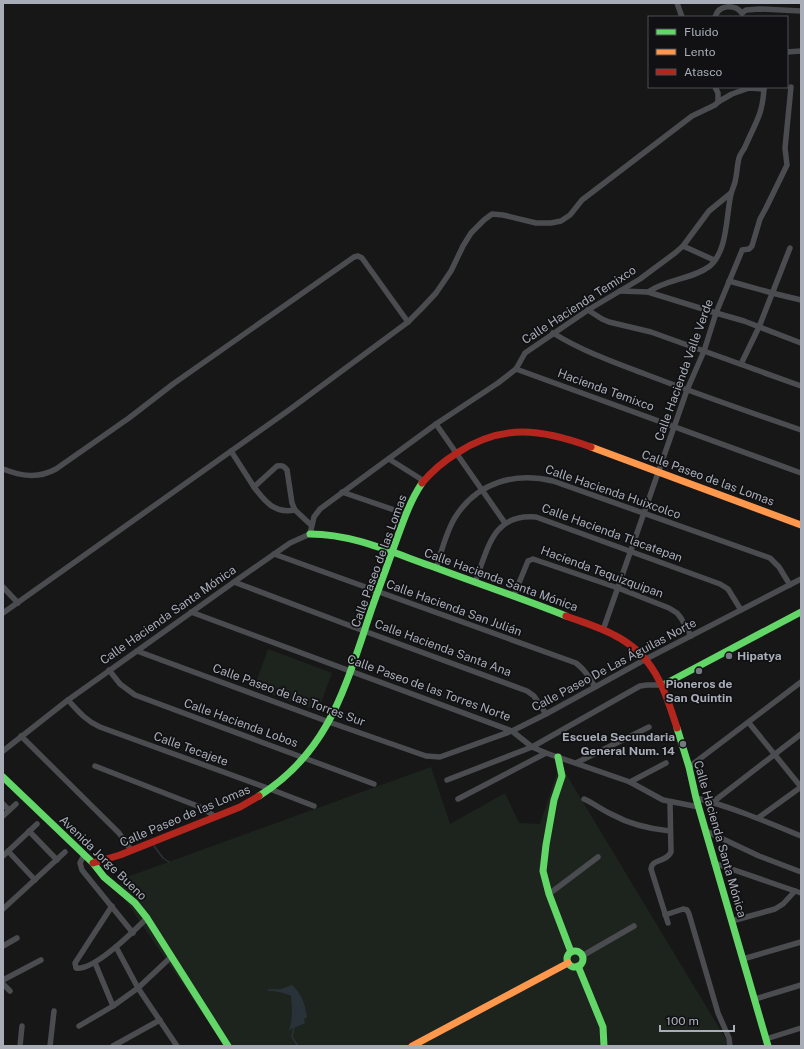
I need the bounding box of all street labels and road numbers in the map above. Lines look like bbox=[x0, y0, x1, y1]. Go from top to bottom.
street label: Calle Hacienda Temixco bbox=[519, 263, 639, 347]
street label: Calle Hacienda Valle Verde bbox=[652, 297, 716, 443]
street label: Hacienda Temixco bbox=[556, 366, 656, 414]
street label: Calle Paseo de las Lomas bbox=[640, 447, 776, 509]
street label: Calle Hacienda Huixcolco bbox=[543, 462, 683, 522]
street label: Calle Paseo de las Lomas bbox=[348, 493, 410, 629]
street label: Calle Hacienda Tlacatepan bbox=[540, 501, 684, 565]
street label: Hacienda Tequizquipan bbox=[539, 543, 665, 601]
street label: Calle Hacienda Santa Mónica bbox=[422, 546, 580, 614]
street label: Calle Hacienda Santa Mónica bbox=[97, 563, 239, 667]
street label: Calle Hacienda San Julián bbox=[384, 577, 524, 639]
street label: Calle Paseo De Las Águilas Norte bbox=[529, 615, 699, 714]
street label: Calle Hacienda Santa Ana bbox=[373, 617, 513, 679]
street label: Calle Paseo de las Torres Norte bbox=[345, 652, 513, 724]
street label: Calle Paseo de las Torres Sur bbox=[211, 661, 368, 729]
street label: Calle Hacienda Lobos bbox=[182, 696, 300, 750]
street label: Calle Tecajete bbox=[152, 729, 230, 769]
street label: Calle Hacienda Santa Mónica bbox=[691, 759, 749, 919]
street label: Calle Paseo de las Lomas bbox=[118, 782, 252, 850]
street label: Avenida Jorge Bueno bbox=[57, 813, 150, 903]

